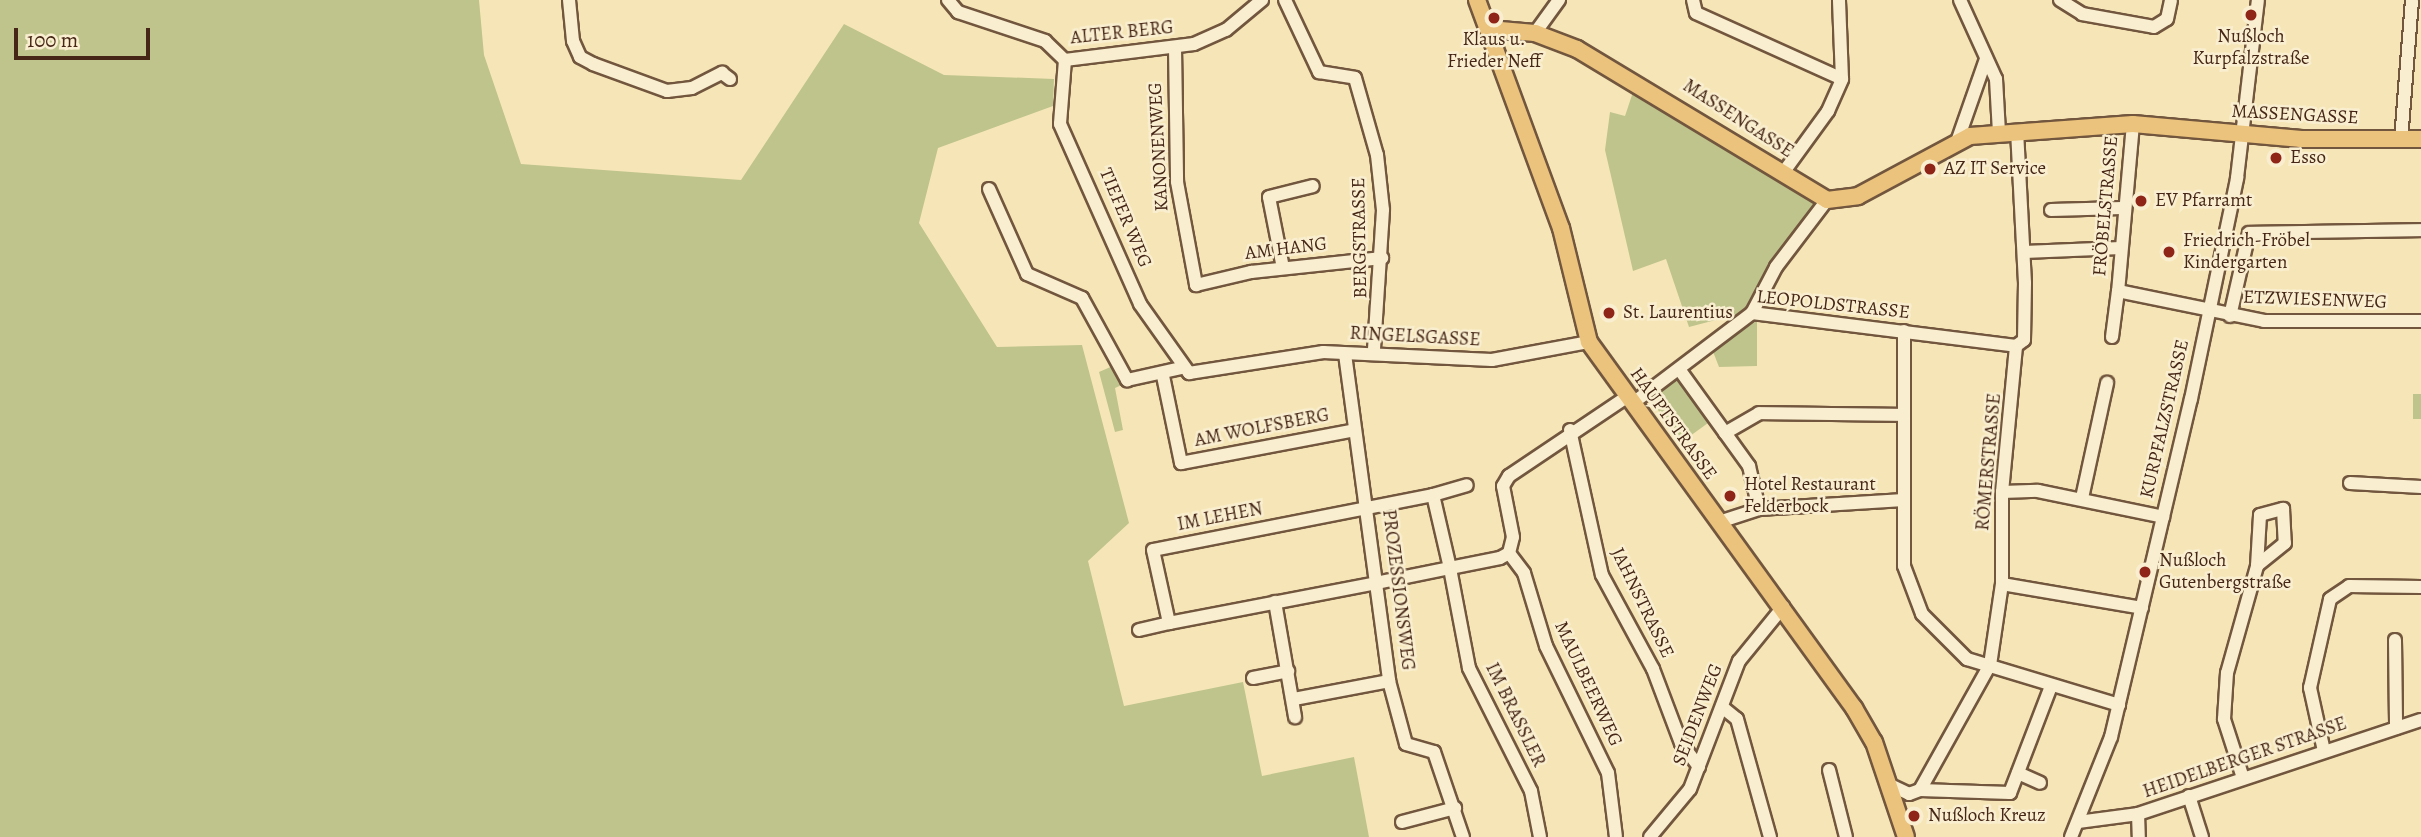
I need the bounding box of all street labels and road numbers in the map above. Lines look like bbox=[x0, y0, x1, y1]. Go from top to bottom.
street label: ALTER BERG bbox=[1069, 16, 1175, 50]
street label: MASSENGASSE bbox=[1678, 75, 1798, 163]
street label: KANONENWEG bbox=[1144, 82, 1174, 212]
street label: MASSENGASSE bbox=[2231, 100, 2359, 130]
street label: FRÖBELSTRASSE bbox=[2088, 135, 2124, 277]
street label: TIEFER WEG bbox=[1094, 165, 1156, 271]
street label: BERGSTRASSE bbox=[1348, 177, 1372, 299]
street label: AM HANG bbox=[1244, 233, 1328, 265]
street label: LEOPOLDSTRASSE bbox=[1755, 286, 1911, 324]
street label: ETZWIESENWEG bbox=[2242, 286, 2388, 314]
street label: RINGELSGASSE bbox=[1349, 322, 1481, 352]
street label: KURPFALZSTRASSE bbox=[2136, 337, 2194, 501]
street label: HAUPTSTRASSE bbox=[1625, 363, 1721, 485]
street label: RÖMERSTRASSE bbox=[1972, 392, 2006, 532]
street label: AM WOLFSBERG bbox=[1193, 404, 1331, 452]
street label: IM LEHEN bbox=[1175, 498, 1265, 536]
street label: PROZESSIONSWEG bbox=[1377, 508, 1419, 672]
street label: JAHNSTRASSE bbox=[1606, 544, 1678, 662]
street label: MAULBEERWEG bbox=[1549, 618, 1627, 750]
street label: IM BRASSLER bbox=[1480, 659, 1550, 771]
street label: SEIDENWEG bbox=[1668, 661, 1728, 769]
street label: HEIDELBERGER STRASSE bbox=[2140, 712, 2350, 804]

